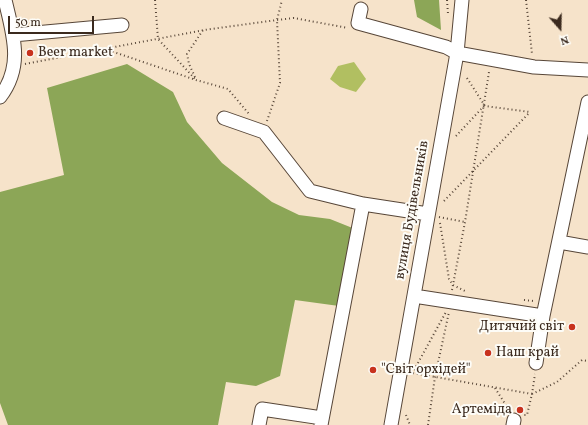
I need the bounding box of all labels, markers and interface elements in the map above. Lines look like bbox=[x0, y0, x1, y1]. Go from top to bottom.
scale bar bbox=[10, 8, 96, 34]
north arrow bbox=[540, 8, 580, 48]
text: 50 m bbox=[15, 15, 41, 31]
text: N bbox=[558, 31, 571, 48]
place label: Beer market bbox=[38, 45, 113, 61]
marker: Beer market bbox=[25, 48, 35, 58]
street label: вулиця Будівельників bbox=[393, 139, 433, 281]
place label: Дитячий світ bbox=[479, 319, 564, 335]
marker: Дитячий світ bbox=[567, 322, 577, 332]
place label: Наш край bbox=[496, 345, 559, 361]
marker: Наш край bbox=[483, 348, 493, 358]
place label: "Світ орхідей" bbox=[381, 362, 470, 378]
marker: "Світ орхідей" bbox=[368, 365, 378, 375]
place label: Артеміда bbox=[452, 402, 512, 418]
marker: Артеміда bbox=[515, 405, 525, 415]

